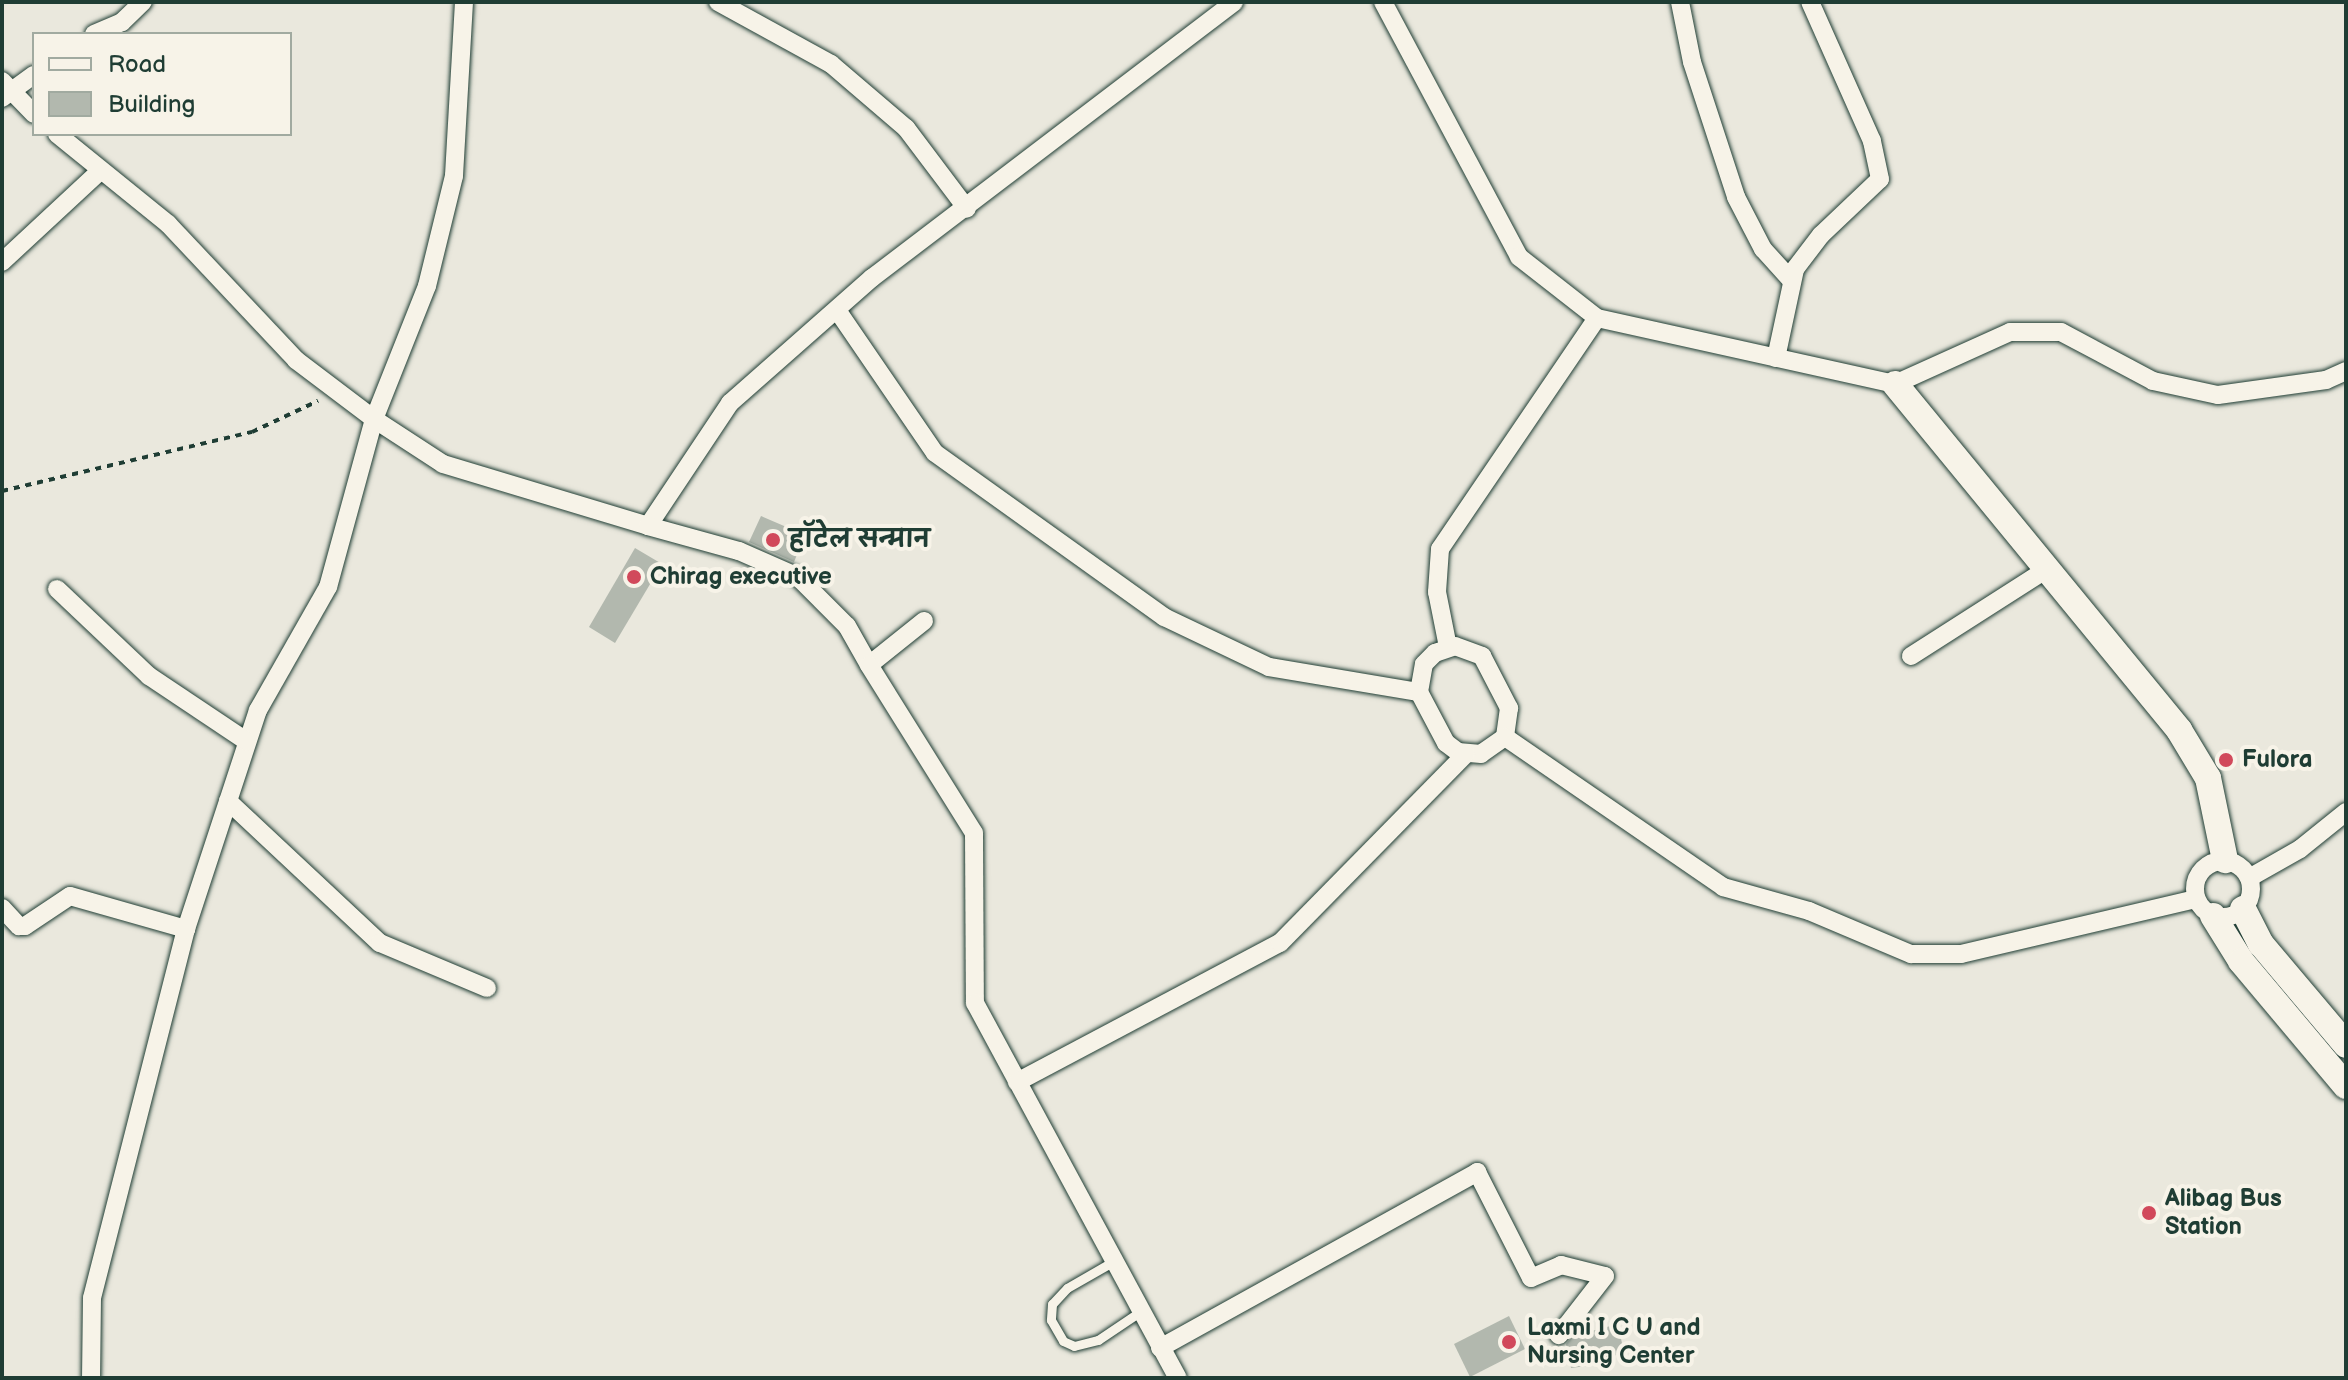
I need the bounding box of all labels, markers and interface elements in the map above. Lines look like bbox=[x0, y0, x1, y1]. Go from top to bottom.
legend bbox=[32, 32, 292, 136]
text: Road bbox=[108, 50, 166, 79]
text: Building bbox=[108, 90, 195, 119]
place label: हॉटेल सन्मान bbox=[789, 526, 930, 554]
marker: हॉटेल सन्मान bbox=[764, 531, 782, 549]
place label: Chirag executive bbox=[650, 563, 832, 591]
marker: Chirag executive bbox=[625, 568, 643, 586]
place label: Fulora bbox=[2242, 746, 2312, 774]
marker: Fulora bbox=[2217, 751, 2235, 769]
place label: Alibag Bus Station bbox=[2165, 1185, 2282, 1241]
marker: Alibag Bus Station bbox=[2140, 1204, 2158, 1222]
place label: Laxmi I C U and Nursing Center bbox=[1527, 1314, 1701, 1370]
marker: Laxmi I C U and Nursing Center bbox=[1498, 1331, 1520, 1353]

